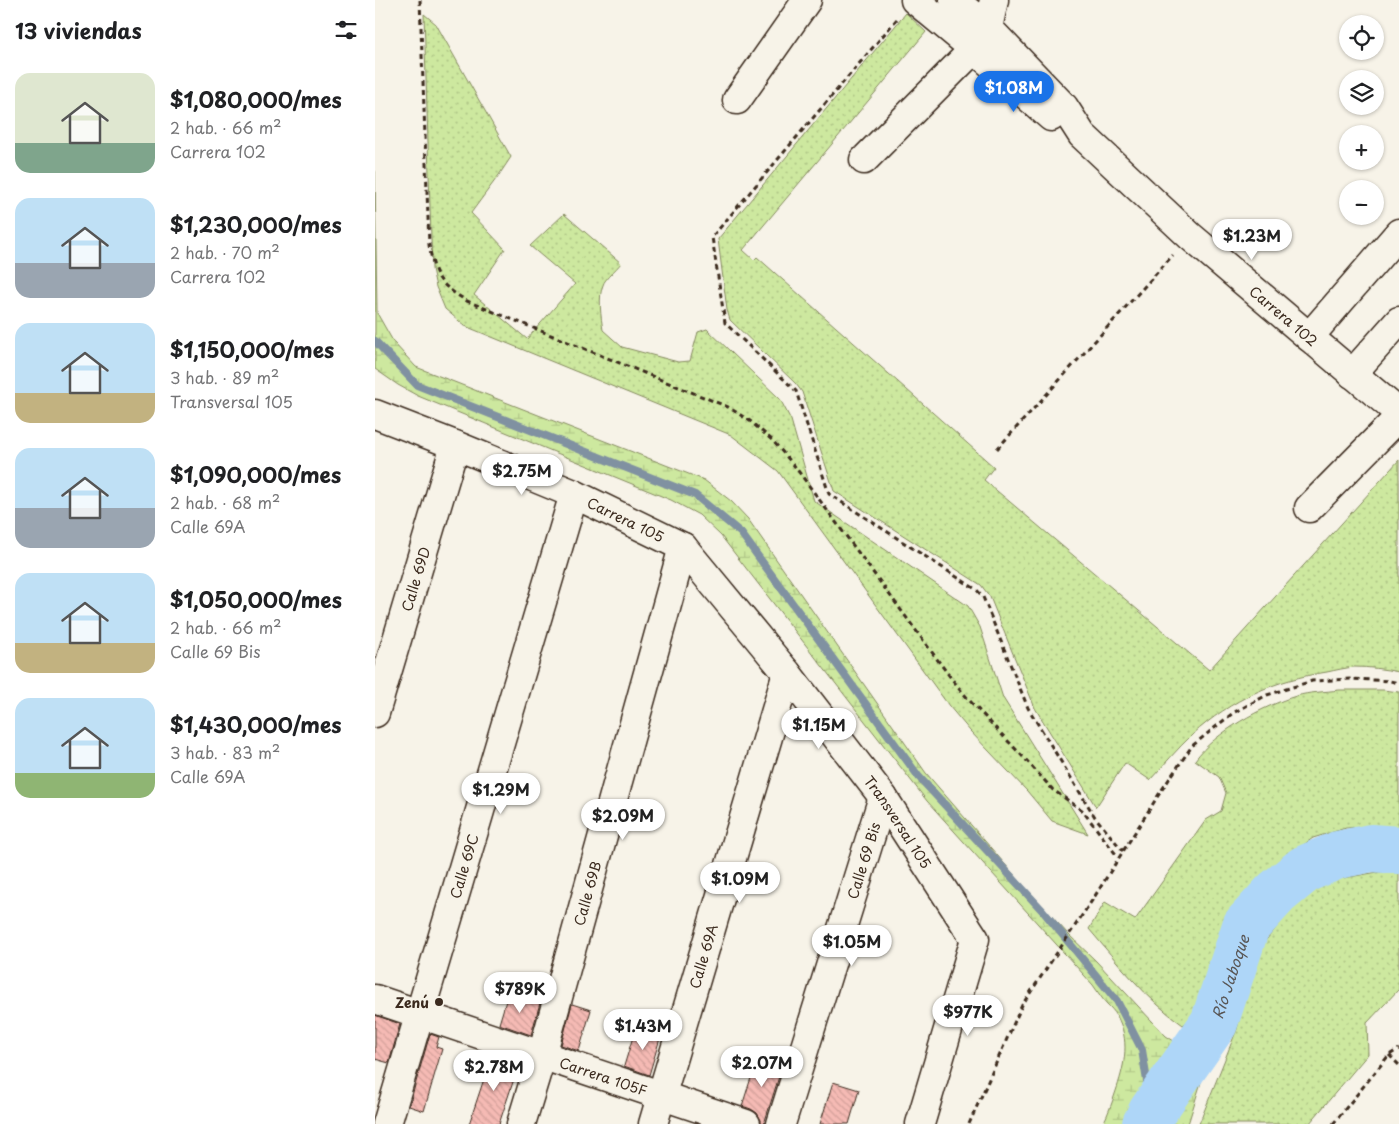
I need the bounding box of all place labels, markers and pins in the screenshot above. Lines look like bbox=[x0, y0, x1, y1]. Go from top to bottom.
pin: $1.08M bbox=[973, 70, 1055, 113]
pin: $1.23M bbox=[1211, 218, 1293, 261]
pin: $2.75M bbox=[481, 454, 563, 496]
pin: $1.15M bbox=[778, 708, 860, 750]
pin: $1.29M bbox=[460, 772, 542, 815]
pin: $2.09M bbox=[582, 798, 664, 841]
pin: $1.09M bbox=[699, 862, 781, 904]
pin: $1.05M bbox=[811, 924, 893, 967]
pin: $789K bbox=[485, 972, 555, 1014]
place label: Zenú bbox=[395, 992, 429, 1013]
pin: $977K bbox=[933, 994, 1003, 1037]
marker: Zenú bbox=[433, 996, 445, 1008]
pin: $1.43M bbox=[602, 1008, 684, 1051]
pin: $2.07M bbox=[721, 1046, 803, 1088]
pin: $2.78M bbox=[453, 1050, 535, 1092]

